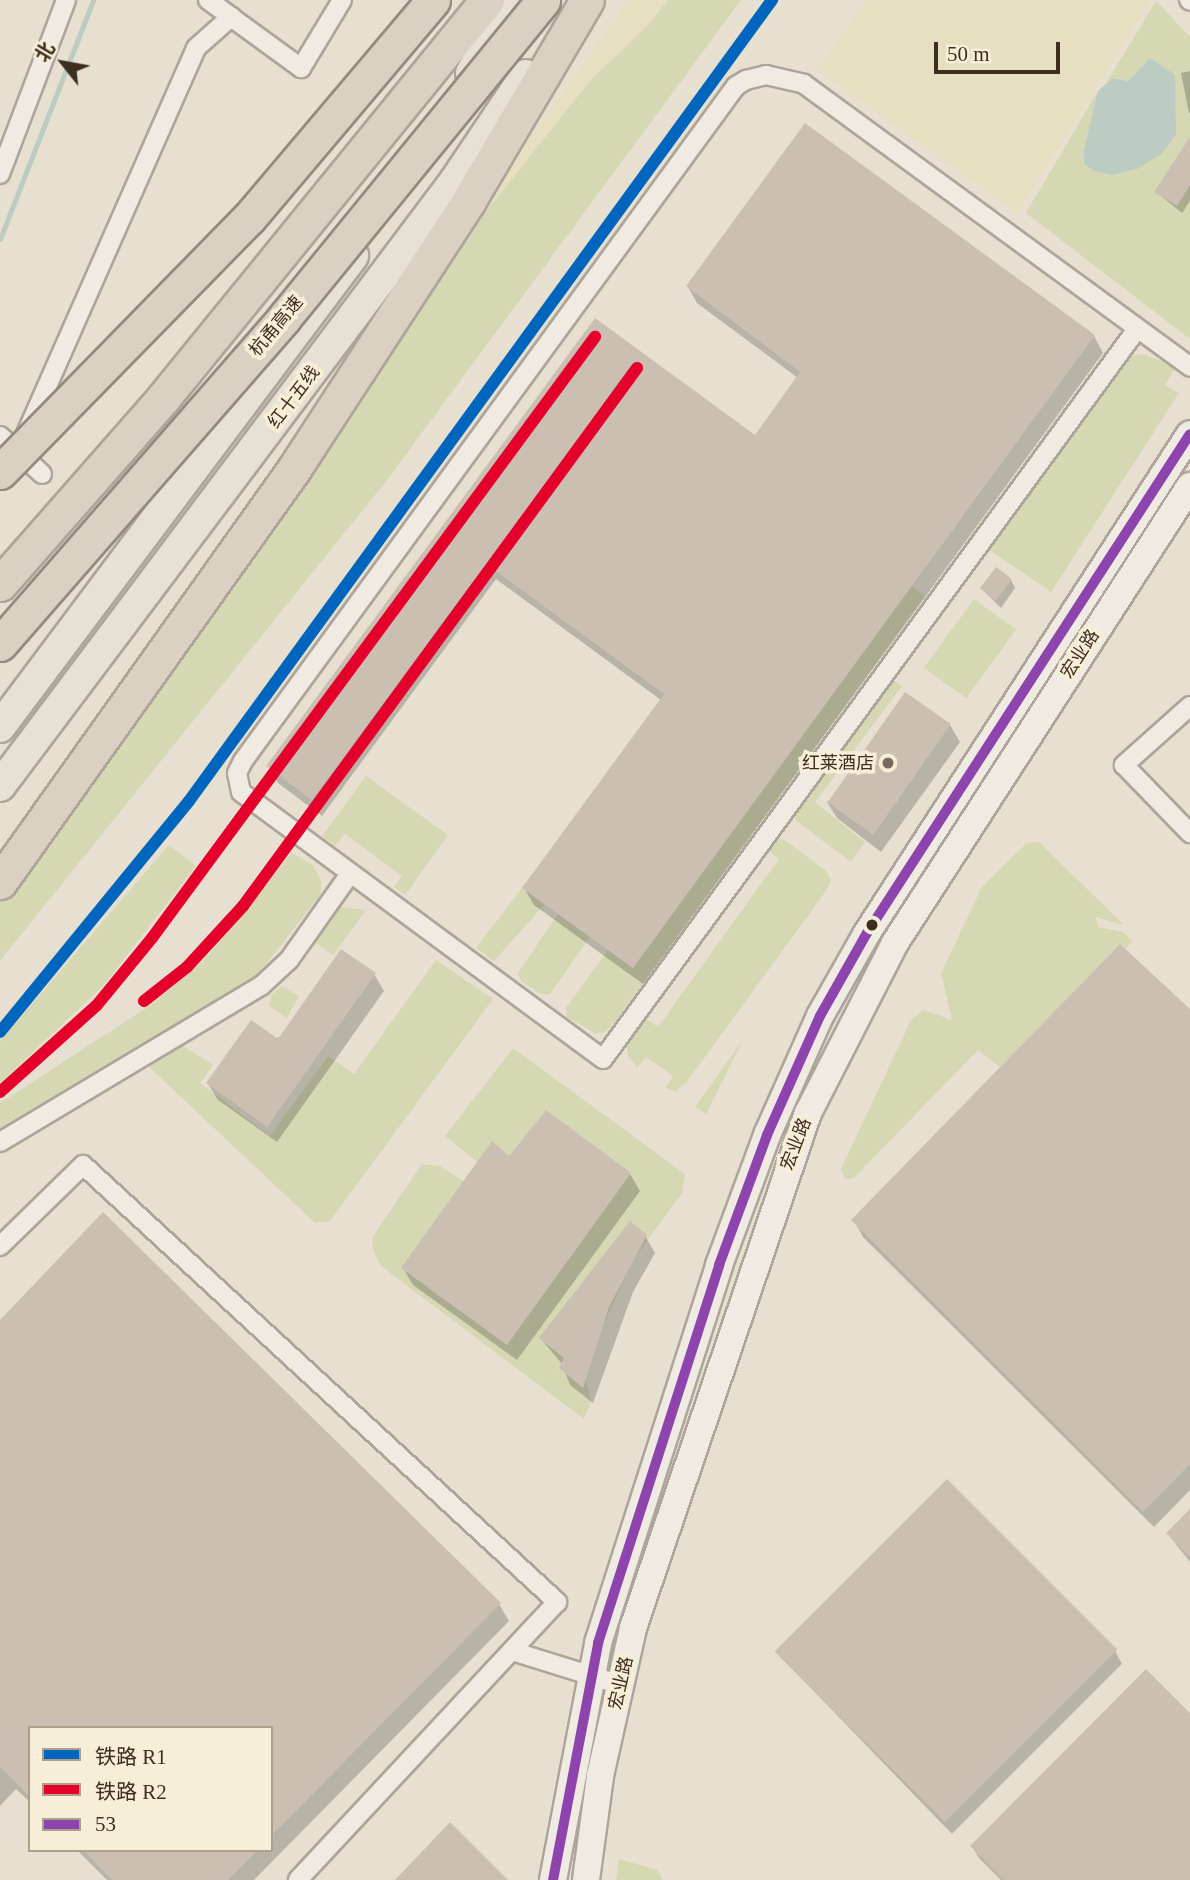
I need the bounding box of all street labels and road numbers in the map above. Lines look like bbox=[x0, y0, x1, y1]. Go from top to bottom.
street label: 杭甬高速 bbox=[245, 291, 307, 361]
street label: 红十五线 bbox=[264, 362, 324, 432]
street label: 宏业路 bbox=[1056, 625, 1104, 683]
street label: 宏业路 bbox=[776, 1115, 816, 1173]
street label: 宏业路 bbox=[604, 1654, 638, 1712]

